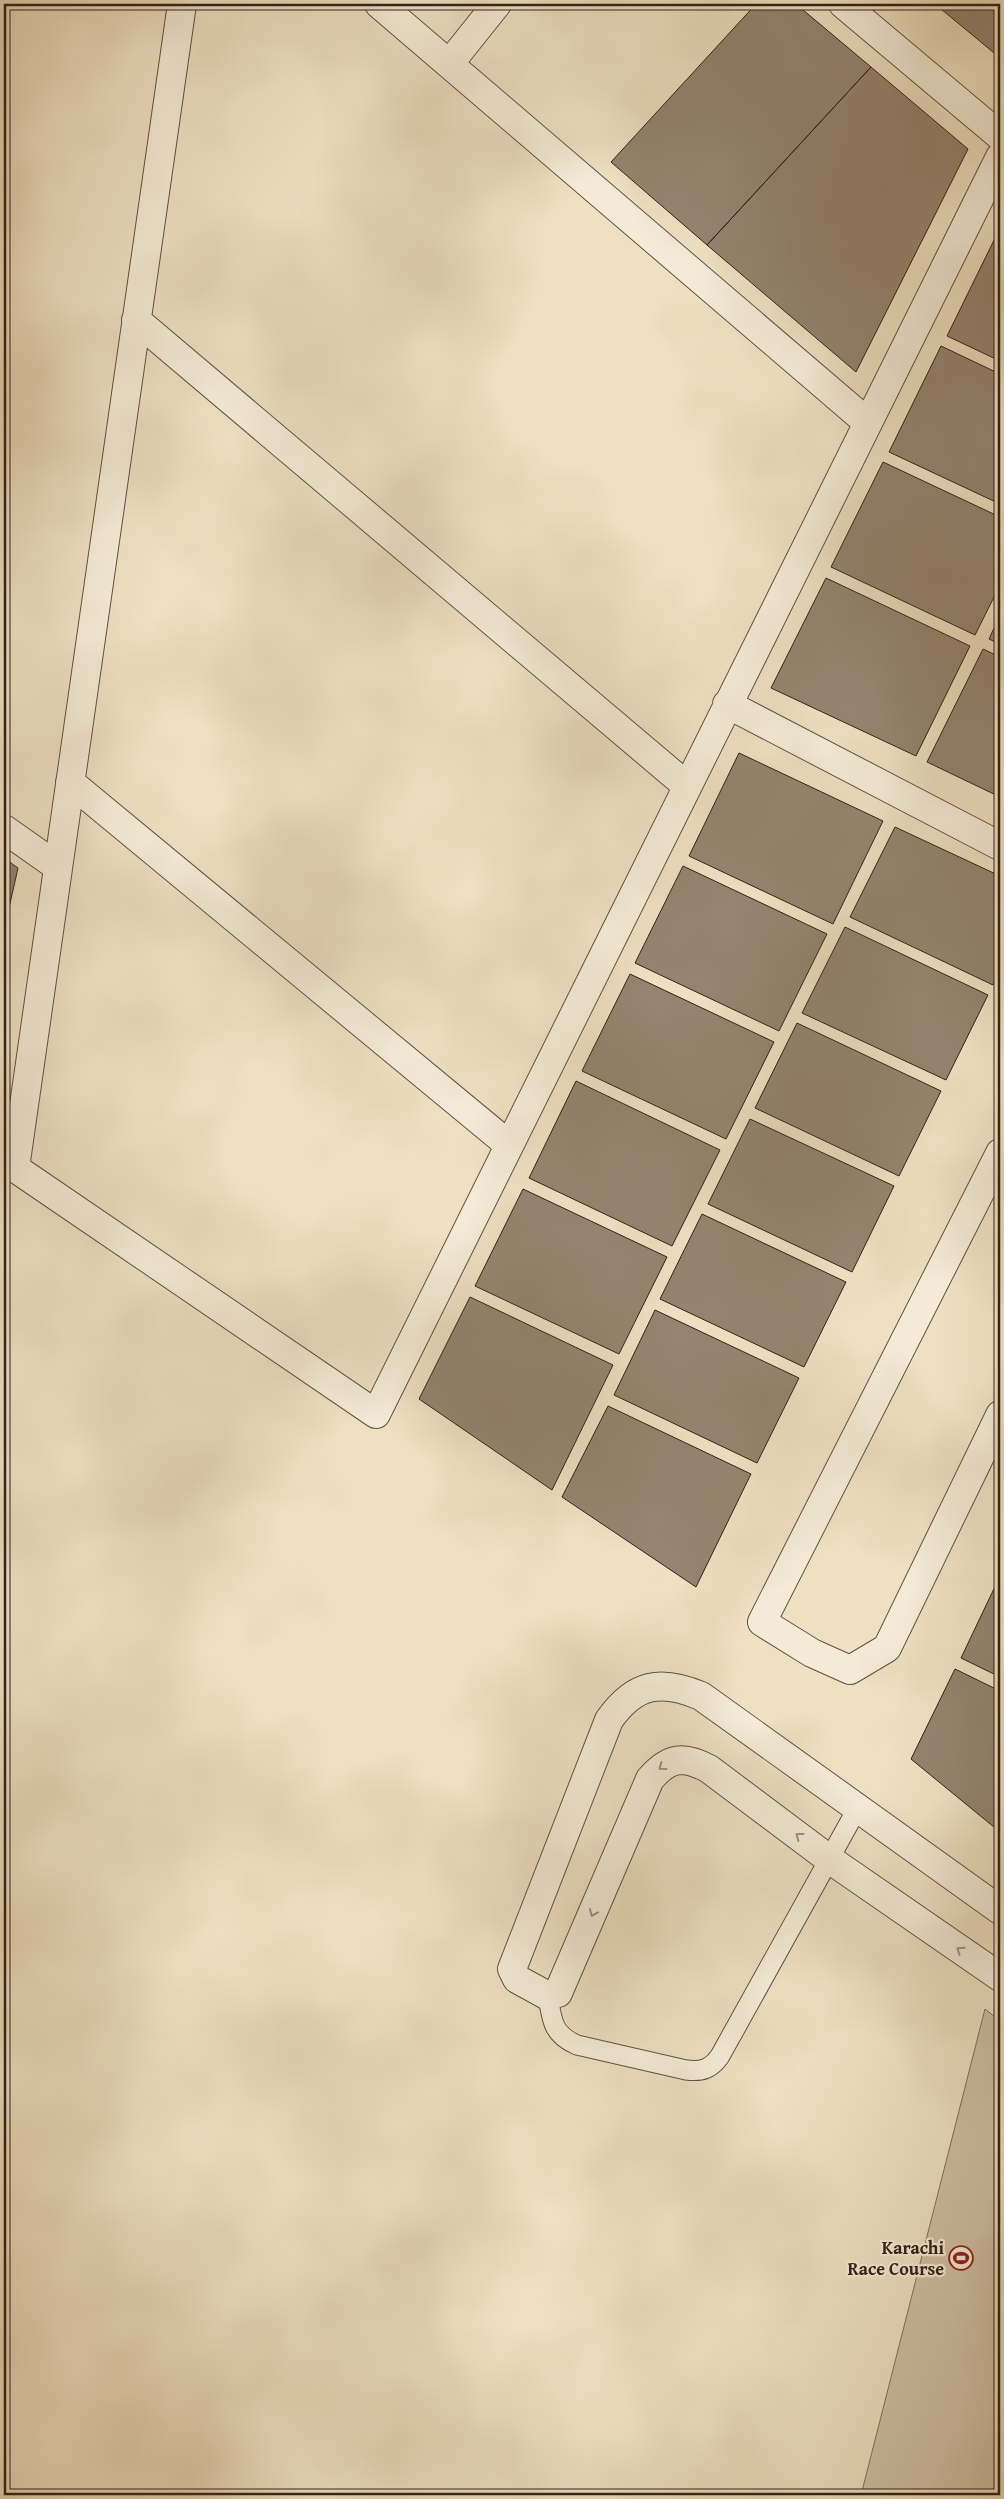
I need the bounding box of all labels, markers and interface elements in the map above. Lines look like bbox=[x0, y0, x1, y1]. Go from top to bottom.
one-way arrow bbox=[658, 1761, 668, 1770]
one-way arrow bbox=[795, 1833, 805, 1842]
one-way arrow bbox=[589, 1908, 600, 1917]
one-way arrow bbox=[956, 1947, 966, 1956]
place label: Karachi Race Course bbox=[848, 2234, 944, 2282]
sports icon: Karachi Race Course bbox=[948, 2245, 974, 2271]

